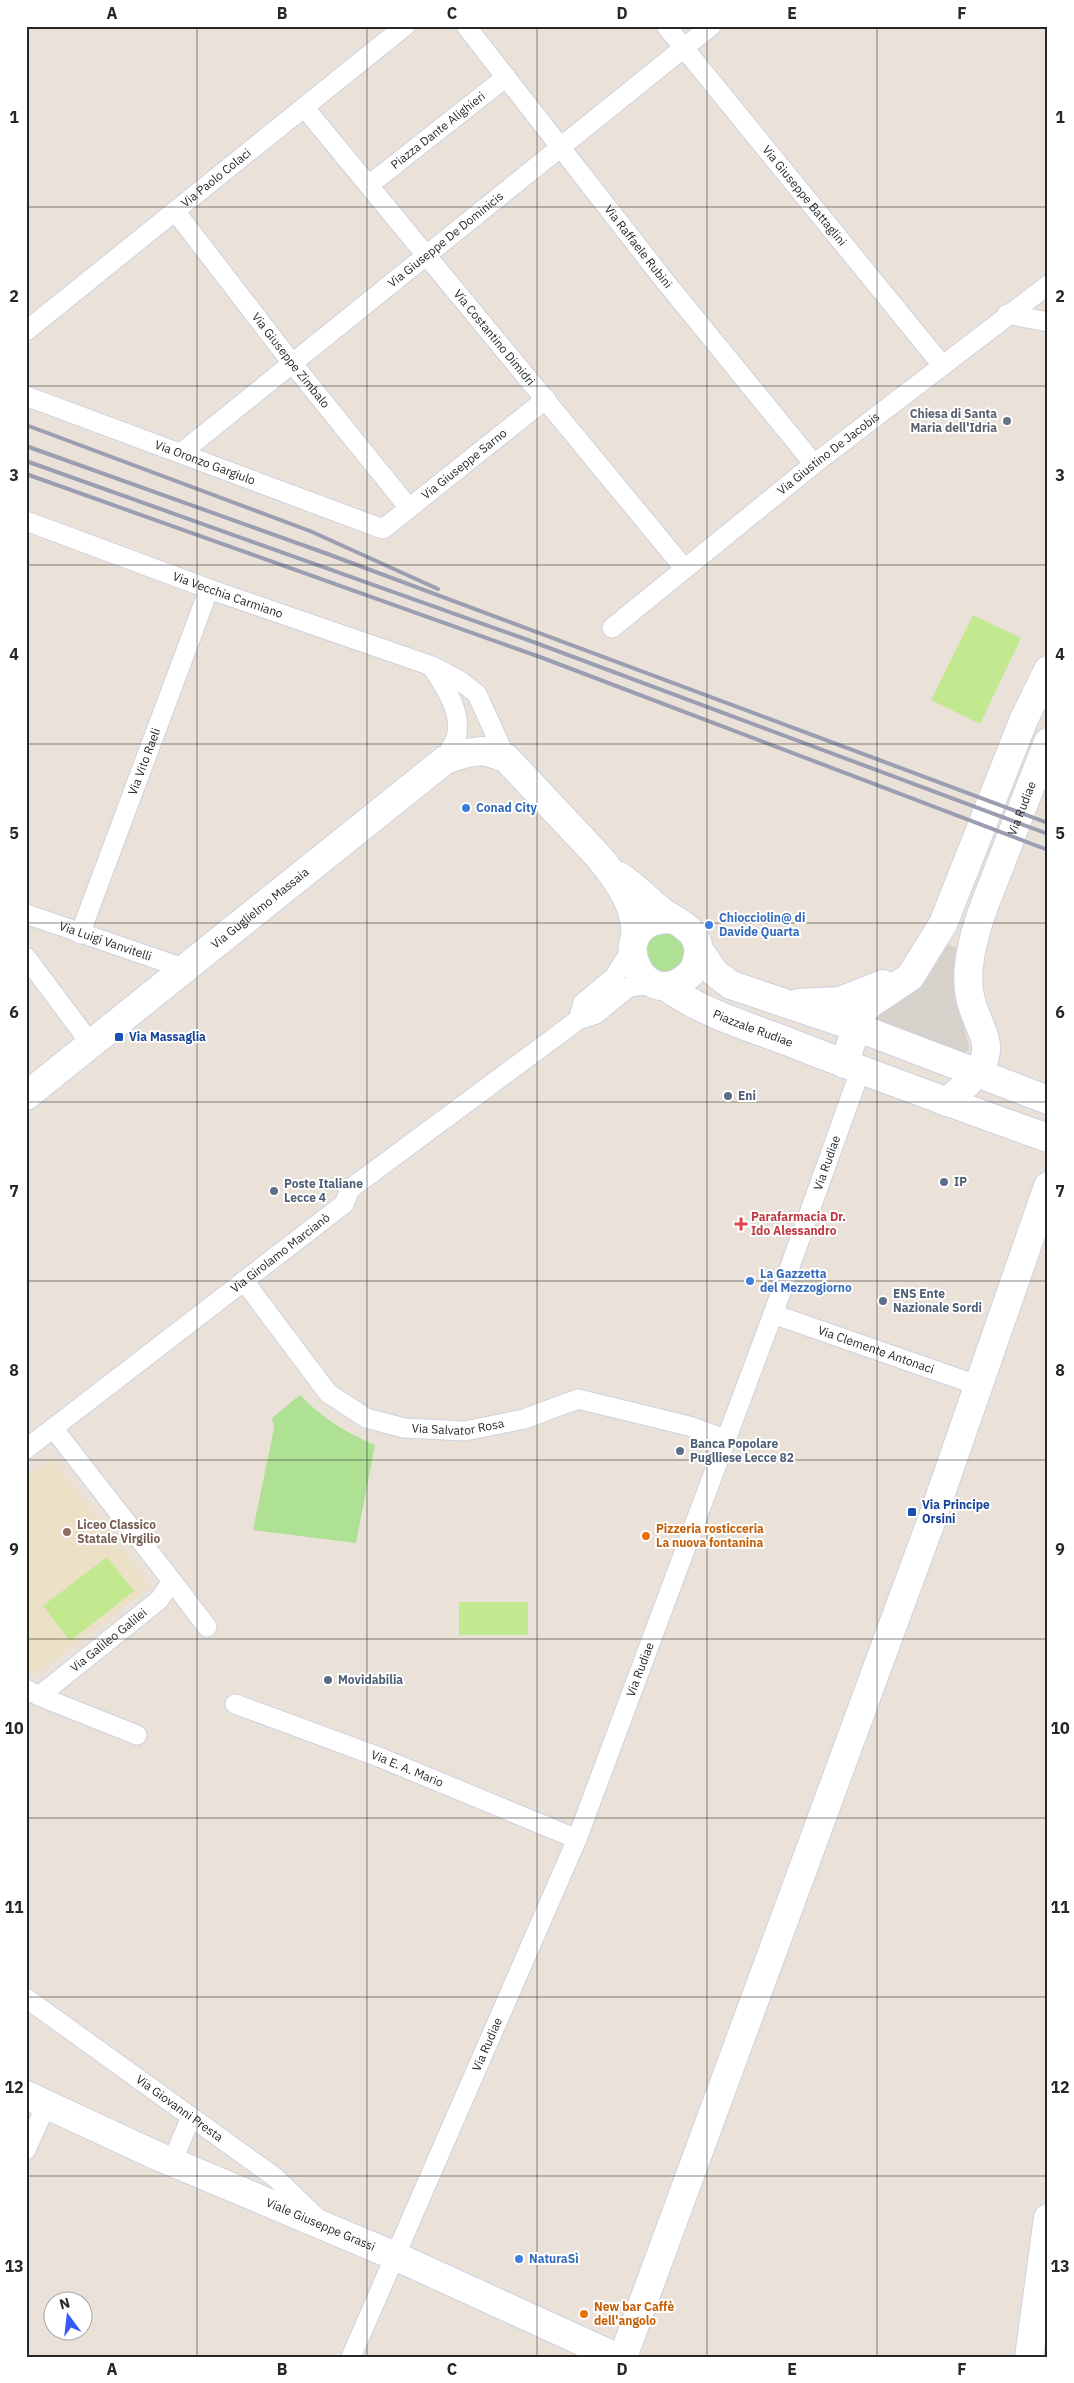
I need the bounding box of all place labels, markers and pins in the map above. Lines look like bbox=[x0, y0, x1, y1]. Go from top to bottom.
place label: Chiesa di Santa Maria dell'Idria bbox=[910, 406, 997, 435]
marker: Chiesa di Santa Maria dell'Idria bbox=[1001, 415, 1013, 427]
place label: Conad City bbox=[476, 800, 538, 815]
marker: Conad City bbox=[460, 802, 472, 814]
place label: Chiocciolin@ di Davide Quarta bbox=[719, 910, 805, 939]
marker: Chiocciolin@ di Davide Quarta bbox=[703, 919, 715, 931]
place label: Via Massaglia bbox=[129, 1029, 206, 1044]
marker: Via Massaglia bbox=[113, 1031, 125, 1043]
place label: Eni bbox=[738, 1088, 756, 1103]
marker: Eni bbox=[722, 1090, 734, 1102]
place label: IP bbox=[954, 1174, 967, 1189]
place label: Poste Italiane Lecce 4 bbox=[284, 1176, 363, 1205]
marker: IP bbox=[938, 1176, 950, 1188]
marker: Poste Italiane Lecce 4 bbox=[268, 1185, 280, 1197]
place label: Parafarmacia Dr. Ido Alessandro bbox=[751, 1209, 846, 1238]
marker: Parafarmacia Dr. Ido Alessandro bbox=[735, 1218, 747, 1230]
place label: La Gazzetta del Mezzogiorno bbox=[760, 1266, 852, 1295]
marker: La Gazzetta del Mezzogiorno bbox=[744, 1275, 756, 1287]
place label: ENS Ente Nazionale Sordi bbox=[893, 1286, 982, 1315]
marker: ENS Ente Nazionale Sordi bbox=[877, 1295, 889, 1307]
place label: Banca Popolare Puglliese Lecce 82 bbox=[690, 1436, 794, 1465]
marker: Banca Popolare Puglliese Lecce 82 bbox=[674, 1445, 686, 1457]
place label: Via Principe Orsini bbox=[922, 1497, 990, 1526]
marker: Via Principe Orsini bbox=[906, 1506, 918, 1518]
place label: Liceo Classico Statale Virgilio bbox=[77, 1517, 160, 1546]
place label: Pizzeria rosticceria La nuova fontanina bbox=[656, 1521, 764, 1550]
marker: Liceo Classico Statale Virgilio bbox=[61, 1526, 73, 1538]
marker: Pizzeria rosticceria La nuova fontanina bbox=[640, 1530, 652, 1542]
place label: Movidabilia bbox=[338, 1672, 403, 1687]
marker: Movidabilia bbox=[322, 1674, 334, 1686]
place label: NaturaSì bbox=[529, 2251, 579, 2266]
marker: NaturaSì bbox=[513, 2253, 525, 2265]
place label: New bar Caffè dell'angolo bbox=[594, 2299, 674, 2328]
marker: New bar Caffè dell'angolo bbox=[578, 2308, 590, 2320]

